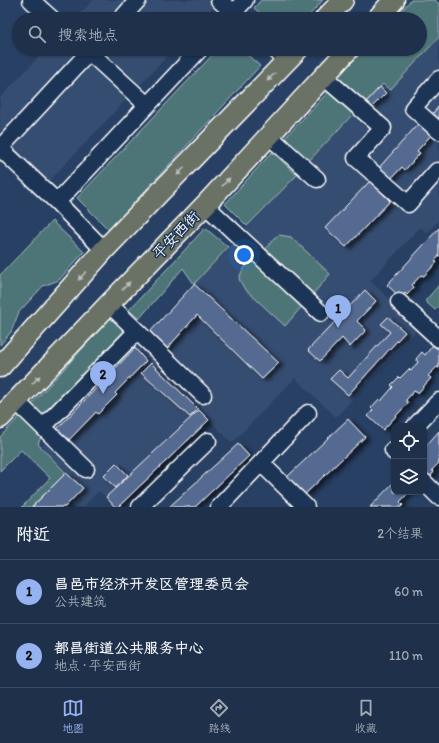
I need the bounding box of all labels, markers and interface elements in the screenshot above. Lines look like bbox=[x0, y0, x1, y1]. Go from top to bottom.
search box bbox=[12, 12, 427, 56]
icon: search bbox=[26, 23, 48, 45]
text: 搜索地点 bbox=[58, 26, 118, 44]
one-way arrow bbox=[266, 72, 276, 82]
one-way arrow bbox=[176, 166, 185, 176]
one-way arrow bbox=[221, 177, 231, 187]
street label: 平安西街 bbox=[149, 207, 203, 263]
your location bbox=[234, 245, 254, 265]
one-way arrow bbox=[77, 270, 86, 281]
one-way arrow bbox=[121, 281, 131, 291]
pin: 1 bbox=[325, 295, 351, 328]
pin: 2 bbox=[90, 361, 116, 394]
one-way arrow bbox=[32, 375, 41, 385]
map controls bbox=[391, 423, 427, 495]
button: locate bbox=[391, 423, 427, 459]
button: layers bbox=[391, 459, 427, 495]
text: 附近 bbox=[16, 524, 50, 544]
text: 2个结果 bbox=[377, 526, 423, 541]
text: 昌邑市经济开发区管理委员会 bbox=[54, 575, 249, 593]
text: 1 bbox=[26, 584, 32, 599]
text: 60 m bbox=[394, 584, 423, 599]
text: 公共建筑 bbox=[54, 594, 106, 609]
text: 都昌街道公共服务中心 bbox=[54, 639, 204, 657]
text: 2 bbox=[26, 648, 32, 663]
text: 110 m bbox=[389, 648, 423, 663]
text: 地点 · 平安西街 bbox=[54, 658, 141, 673]
tab: 地图 bbox=[62, 697, 84, 735]
tab: 路线 bbox=[208, 697, 230, 735]
tab: 收藏 bbox=[355, 697, 377, 735]

